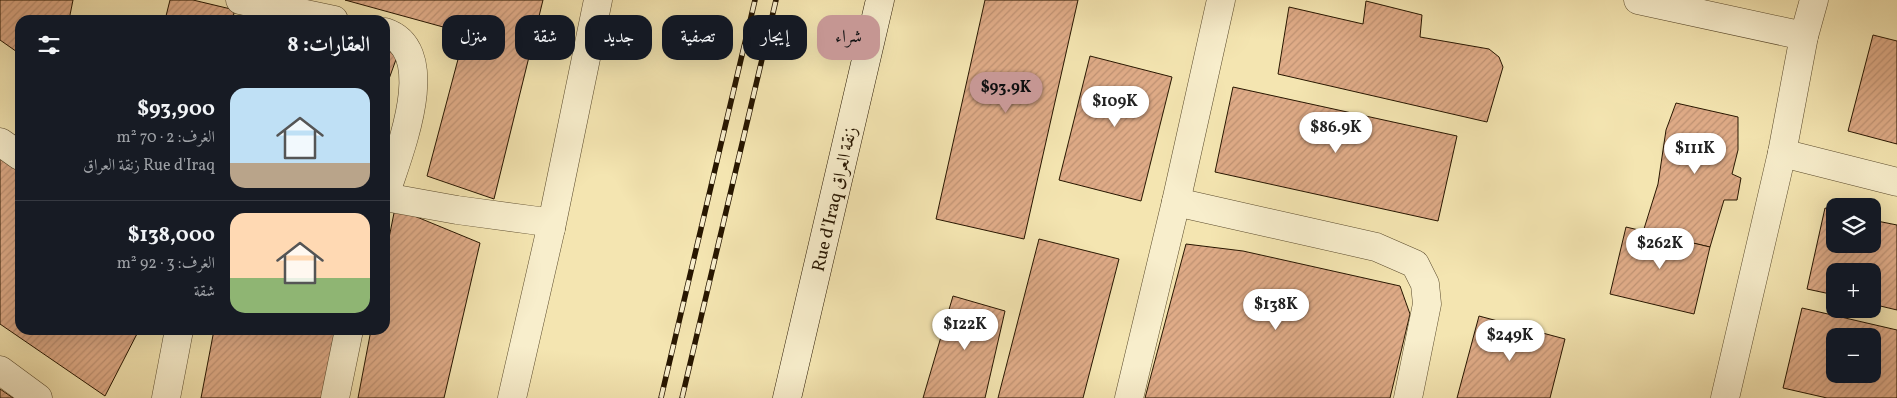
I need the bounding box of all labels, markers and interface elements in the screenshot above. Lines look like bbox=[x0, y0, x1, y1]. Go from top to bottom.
chip: منزل bbox=[442, 15, 505, 60]
chip: شقة bbox=[515, 15, 575, 60]
chip: جديد bbox=[585, 15, 652, 60]
chip: تصفية bbox=[662, 15, 733, 60]
chip: إيجار bbox=[743, 15, 807, 60]
chip: شراء bbox=[817, 15, 880, 60]
icon: filters bbox=[35, 31, 63, 59]
text: العقارات: 8 bbox=[287, 31, 370, 60]
pin: $93.9K bbox=[965, 72, 1047, 114]
text: $93.9K bbox=[981, 77, 1031, 99]
pin: $109K bbox=[1080, 86, 1150, 128]
text: $109K bbox=[1092, 91, 1138, 113]
text: $93,900 bbox=[137, 95, 215, 124]
icon: home bbox=[270, 108, 330, 168]
pin: $86.9K bbox=[1295, 112, 1377, 154]
text: $86.9K bbox=[1310, 117, 1362, 139]
street label: Rue d'Iraq زنقة العراق bbox=[807, 124, 864, 274]
text: الغرف: 2 · 70 m² bbox=[116, 127, 215, 149]
pin: $111K bbox=[1660, 132, 1730, 175]
text: $111K bbox=[1675, 138, 1715, 160]
text: Rue d'Iraq زنقة العراق bbox=[83, 155, 215, 177]
map controls bbox=[1826, 198, 1881, 383]
button: layers bbox=[1826, 198, 1881, 253]
text: $138,000 bbox=[128, 221, 215, 250]
pin: $262K bbox=[1625, 228, 1695, 270]
icon: home bbox=[270, 233, 330, 293]
text: $262K bbox=[1637, 233, 1683, 255]
text: الغرف: 3 · 92 m² bbox=[117, 253, 215, 275]
button: + bbox=[1826, 263, 1881, 318]
text: شقة bbox=[194, 281, 215, 303]
pin: $138K bbox=[1241, 288, 1311, 331]
text: $138K bbox=[1254, 294, 1298, 316]
pin: $122K bbox=[930, 308, 1000, 351]
text: $122K bbox=[943, 314, 987, 336]
pin: $249K bbox=[1475, 320, 1545, 362]
text: $249K bbox=[1487, 325, 1533, 347]
button: − bbox=[1826, 328, 1881, 383]

